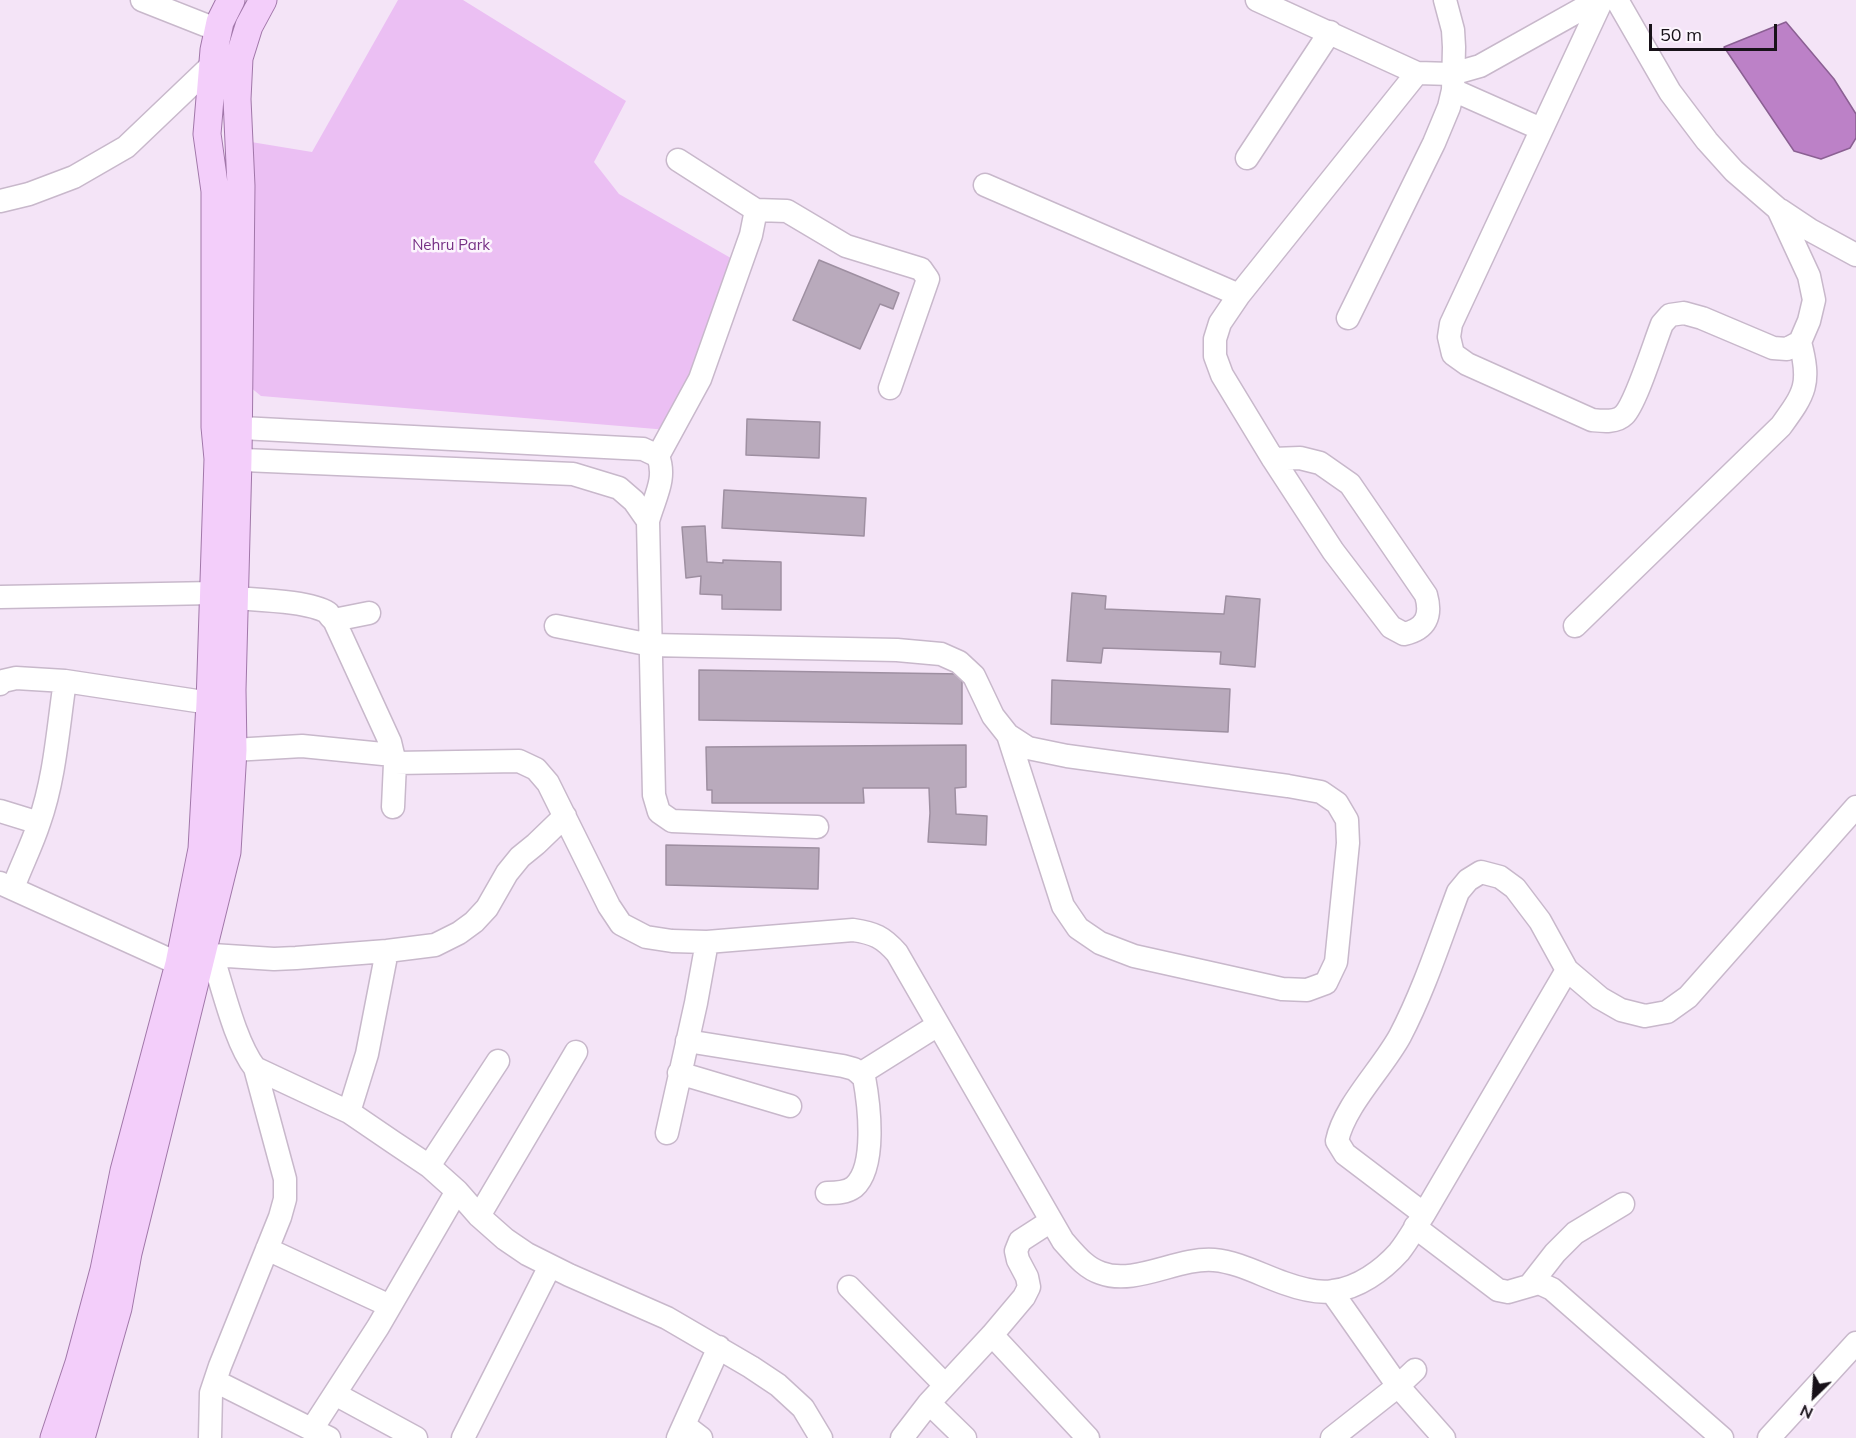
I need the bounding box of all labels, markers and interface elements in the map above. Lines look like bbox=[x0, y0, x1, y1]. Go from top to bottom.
scale bar bbox=[1652, 12, 1780, 50]
text: 50 m bbox=[1660, 23, 1702, 46]
park label: Nehru Park bbox=[412, 236, 490, 254]
north arrow bbox=[1784, 1366, 1844, 1426]
text: N bbox=[1797, 1401, 1816, 1424]

